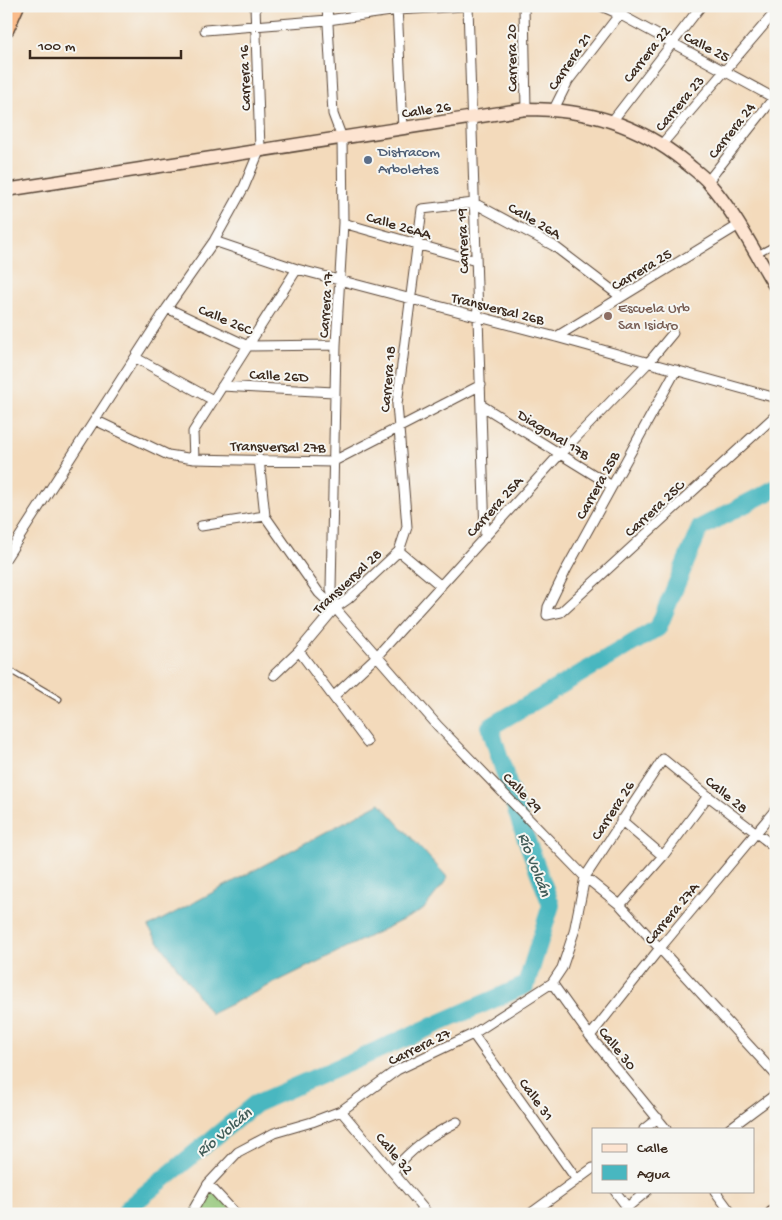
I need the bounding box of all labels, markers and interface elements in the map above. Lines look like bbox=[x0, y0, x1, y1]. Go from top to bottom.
street label: Carrera 20 bbox=[503, 23, 523, 92]
street label: Carrera 22 bbox=[620, 23, 675, 87]
scale bar bbox=[30, 28, 181, 60]
street label: Calle 25 bbox=[680, 29, 732, 67]
street label: Carrera 21 bbox=[545, 30, 596, 94]
text: 100 m bbox=[37, 38, 76, 56]
street label: Carrera 16 bbox=[236, 44, 256, 111]
street label: Carrera 23 bbox=[652, 73, 709, 136]
street label: Calle 26 bbox=[401, 98, 452, 124]
street label: Carrera 24 bbox=[705, 100, 760, 163]
place label: Distracom Arboletes bbox=[377, 144, 440, 179]
marker: Distracom Arboletes bbox=[362, 154, 374, 166]
street label: Calle 26A bbox=[504, 199, 565, 245]
street label: Carrera 19 bbox=[454, 207, 474, 274]
street label: Calle 26AA bbox=[364, 209, 434, 245]
street label: Carrera 25 bbox=[609, 246, 676, 296]
street label: Carrera 17 bbox=[316, 270, 338, 339]
street label: Transversal 26B bbox=[448, 289, 546, 330]
place label: Escuela Urb San Isidro bbox=[618, 300, 690, 335]
street label: Calle 26C bbox=[195, 301, 256, 341]
marker: Escuela Urb San Isidro bbox=[602, 310, 614, 322]
street label: Carrera 18 bbox=[377, 345, 401, 413]
street label: Calle 26D bbox=[249, 366, 309, 388]
street label: Diagonal 17B bbox=[513, 406, 593, 465]
street label: Transversal 27B bbox=[229, 438, 326, 458]
street label: Carrera 25B bbox=[573, 449, 625, 523]
street label: Carrera 25A bbox=[463, 472, 528, 542]
street label: Carrera 25C bbox=[622, 477, 690, 542]
street label: Transversal 28 bbox=[309, 546, 387, 620]
street label: Calle 29 bbox=[498, 769, 545, 818]
street label: Calle 28 bbox=[701, 773, 751, 818]
street label: Carrera 26 bbox=[588, 778, 640, 844]
water label: Río Volcán bbox=[512, 831, 554, 900]
street label: Carrera 27A bbox=[641, 879, 705, 949]
street label: Carrera 27 bbox=[386, 1024, 455, 1071]
street label: Calle 30 bbox=[594, 1024, 640, 1075]
street label: Calle 31 bbox=[514, 1075, 557, 1125]
water label: Río Volcán bbox=[194, 1105, 257, 1162]
legend bbox=[592, 1128, 754, 1192]
street label: Calle 32 bbox=[371, 1130, 416, 1179]
text: Calle bbox=[637, 1140, 668, 1158]
text: Agua bbox=[637, 1166, 670, 1184]

